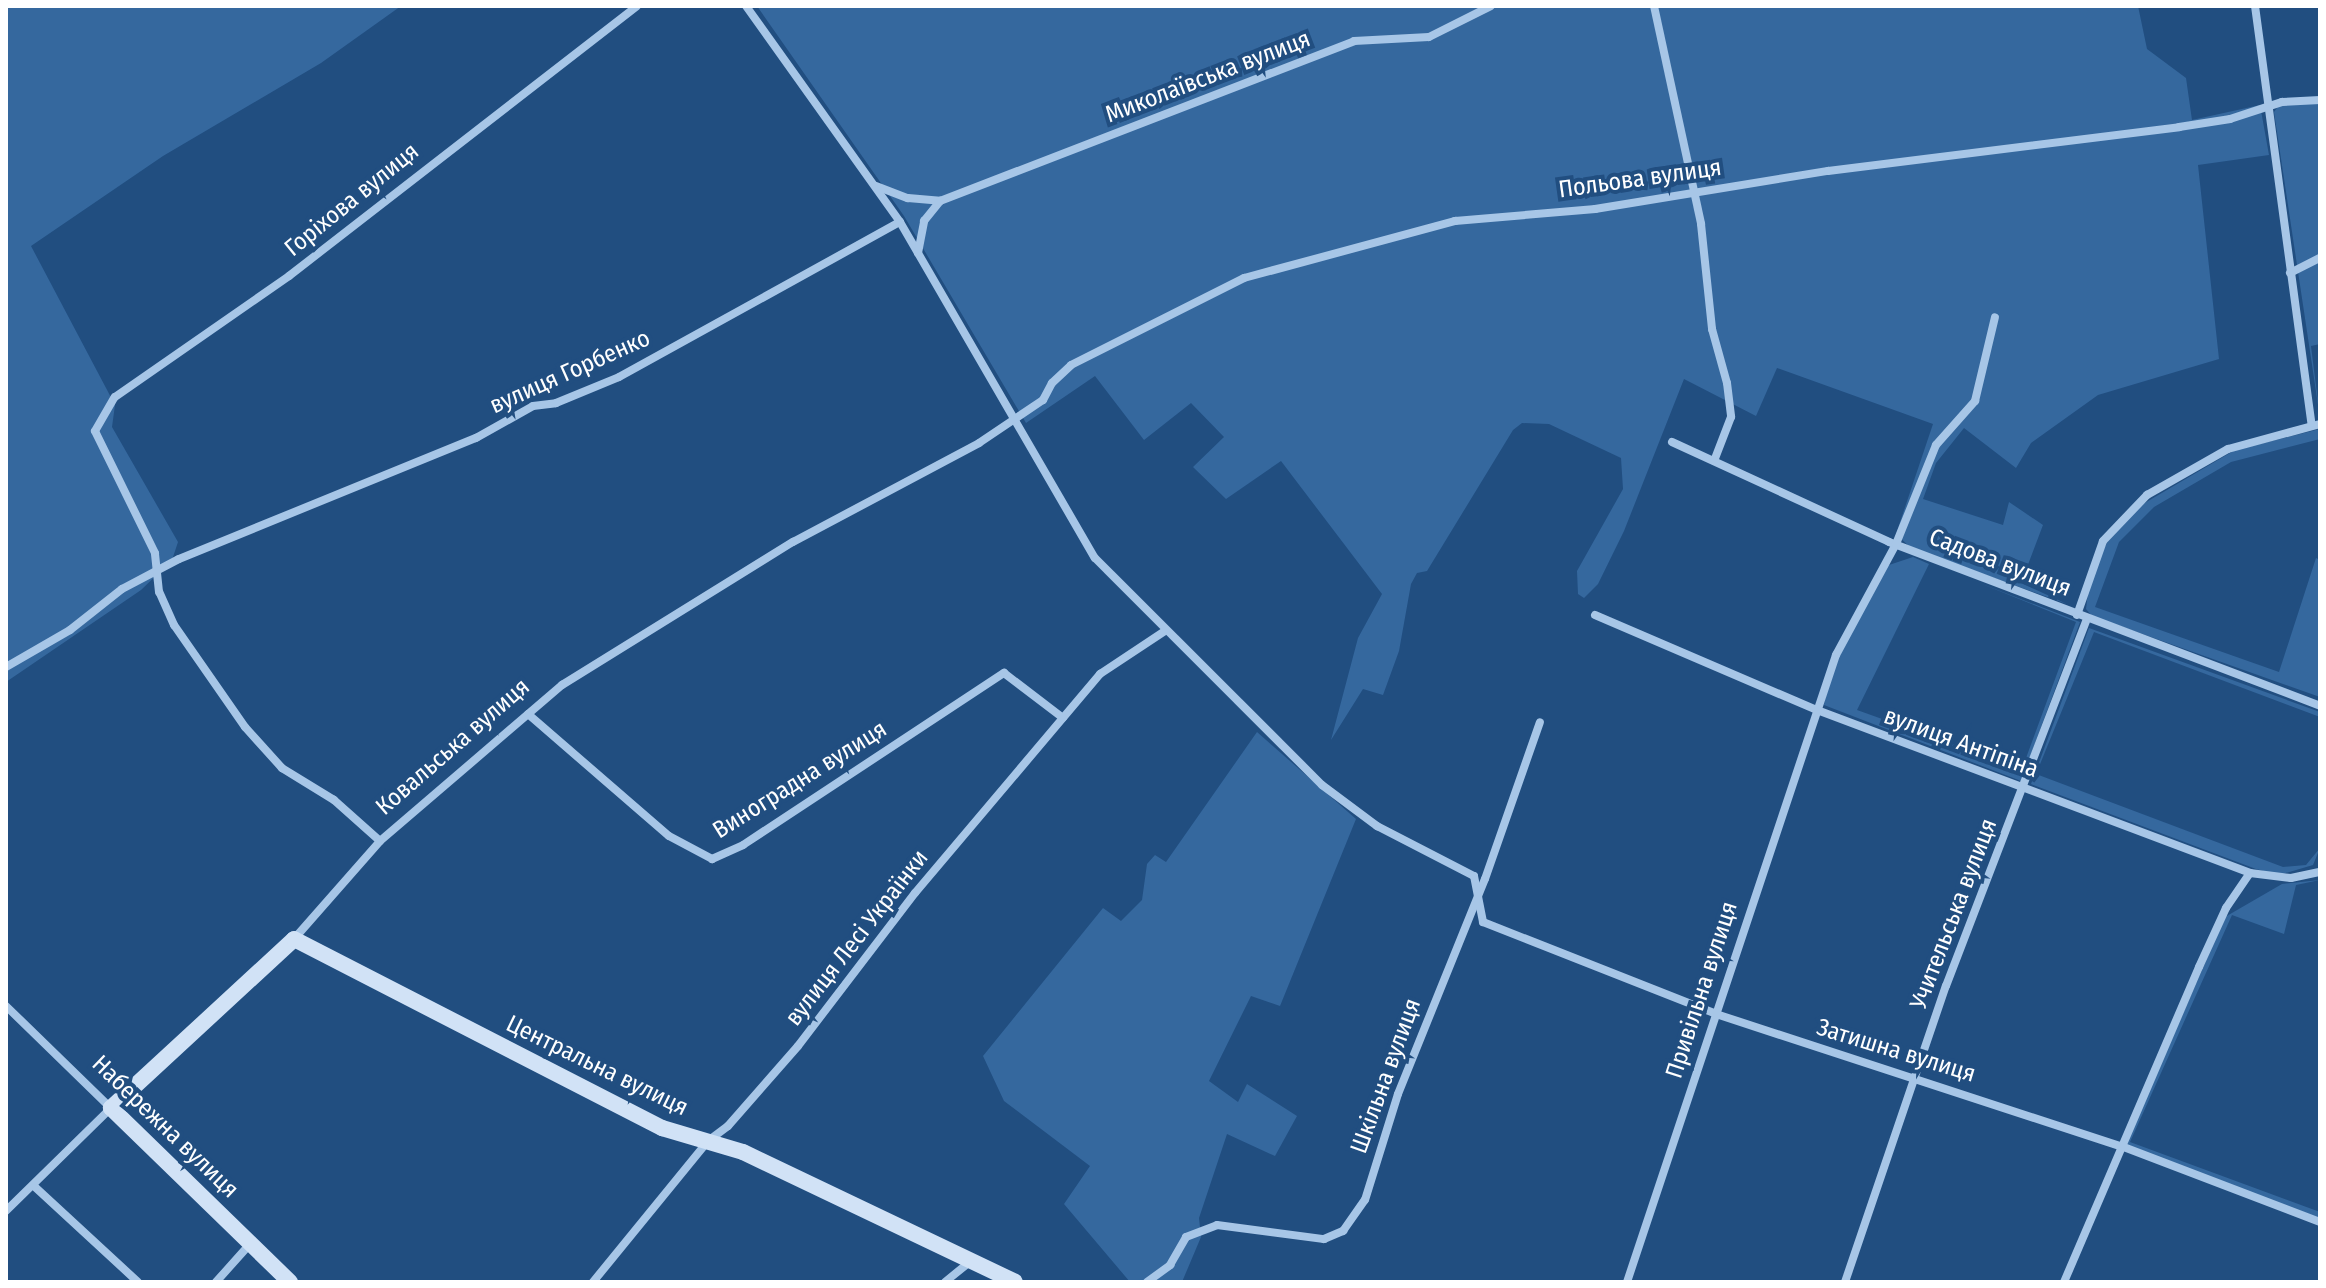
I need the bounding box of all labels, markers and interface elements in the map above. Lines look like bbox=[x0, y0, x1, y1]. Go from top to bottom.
street label: Миколаївська вулиця bbox=[1101, 25, 1315, 129]
street label: Горіхова вулиця bbox=[279, 137, 425, 263]
street label: Польова вулиця bbox=[1557, 153, 1723, 205]
street label: вулиця Горбенко bbox=[485, 324, 655, 420]
street label: Садова вулиця bbox=[1925, 523, 2075, 603]
street label: Ковальська вулиця bbox=[370, 673, 536, 821]
street label: вулиця Антіпіна bbox=[1880, 702, 2042, 784]
street label: Виноградна вулиця bbox=[708, 715, 892, 845]
street label: Учительська вулиця bbox=[1904, 815, 2004, 1013]
street label: вулиця Лесі Українки bbox=[779, 844, 935, 1032]
street label: Привільна вулиця bbox=[1660, 898, 1744, 1082]
street label: Шкільна вулиця bbox=[1345, 995, 1427, 1157]
street label: Центральна вулиця bbox=[501, 1009, 693, 1123]
street label: Затишна вулиця bbox=[1813, 1013, 1979, 1089]
street label: Набережна вулиця bbox=[86, 1050, 244, 1204]

